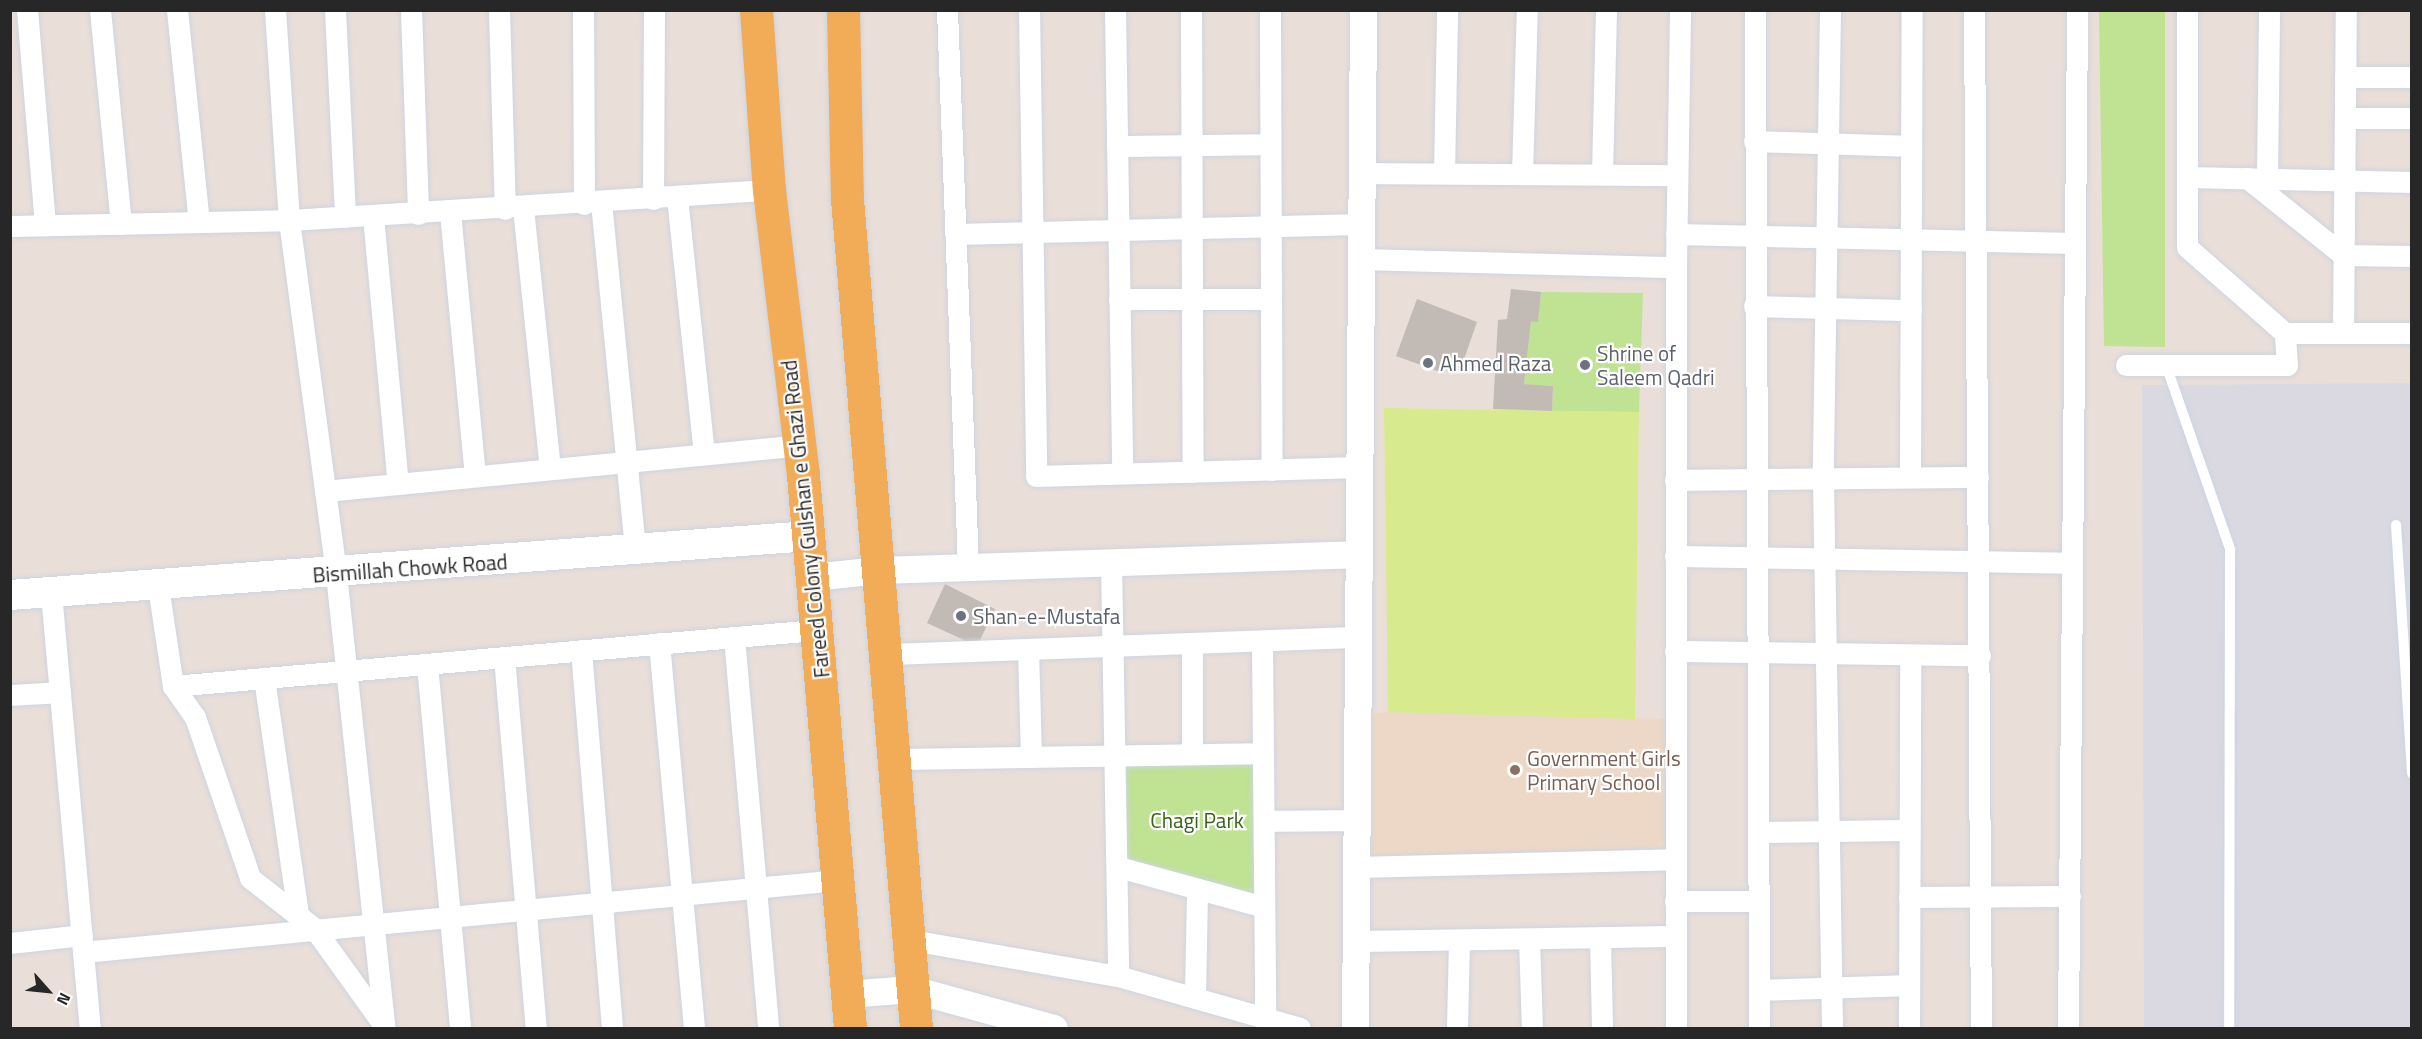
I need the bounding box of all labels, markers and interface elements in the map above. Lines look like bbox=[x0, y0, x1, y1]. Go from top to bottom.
place label: Shrine of Saleem Qadri bbox=[1597, 340, 1714, 390]
place label: Ahmed Raza bbox=[1440, 350, 1551, 376]
marker: Ahmed Raza bbox=[1421, 356, 1435, 370]
marker: Shrine of Saleem Qadri bbox=[1578, 358, 1592, 372]
street label: Fareed Colony Gulshan e Ghazi Road bbox=[776, 359, 834, 679]
street label: Bismillah Chowk Road bbox=[312, 549, 508, 587]
place label: Shan-e-Mustafa bbox=[973, 603, 1120, 629]
marker: Shan-e-Mustafa bbox=[954, 609, 968, 623]
place label: Government Girls Primary School bbox=[1527, 745, 1681, 795]
marker: Government Girls Primary School bbox=[1508, 763, 1522, 777]
park label: Chagi Park bbox=[1150, 807, 1244, 833]
north arrow bbox=[18, 961, 78, 1021]
text: N bbox=[51, 989, 77, 1010]

